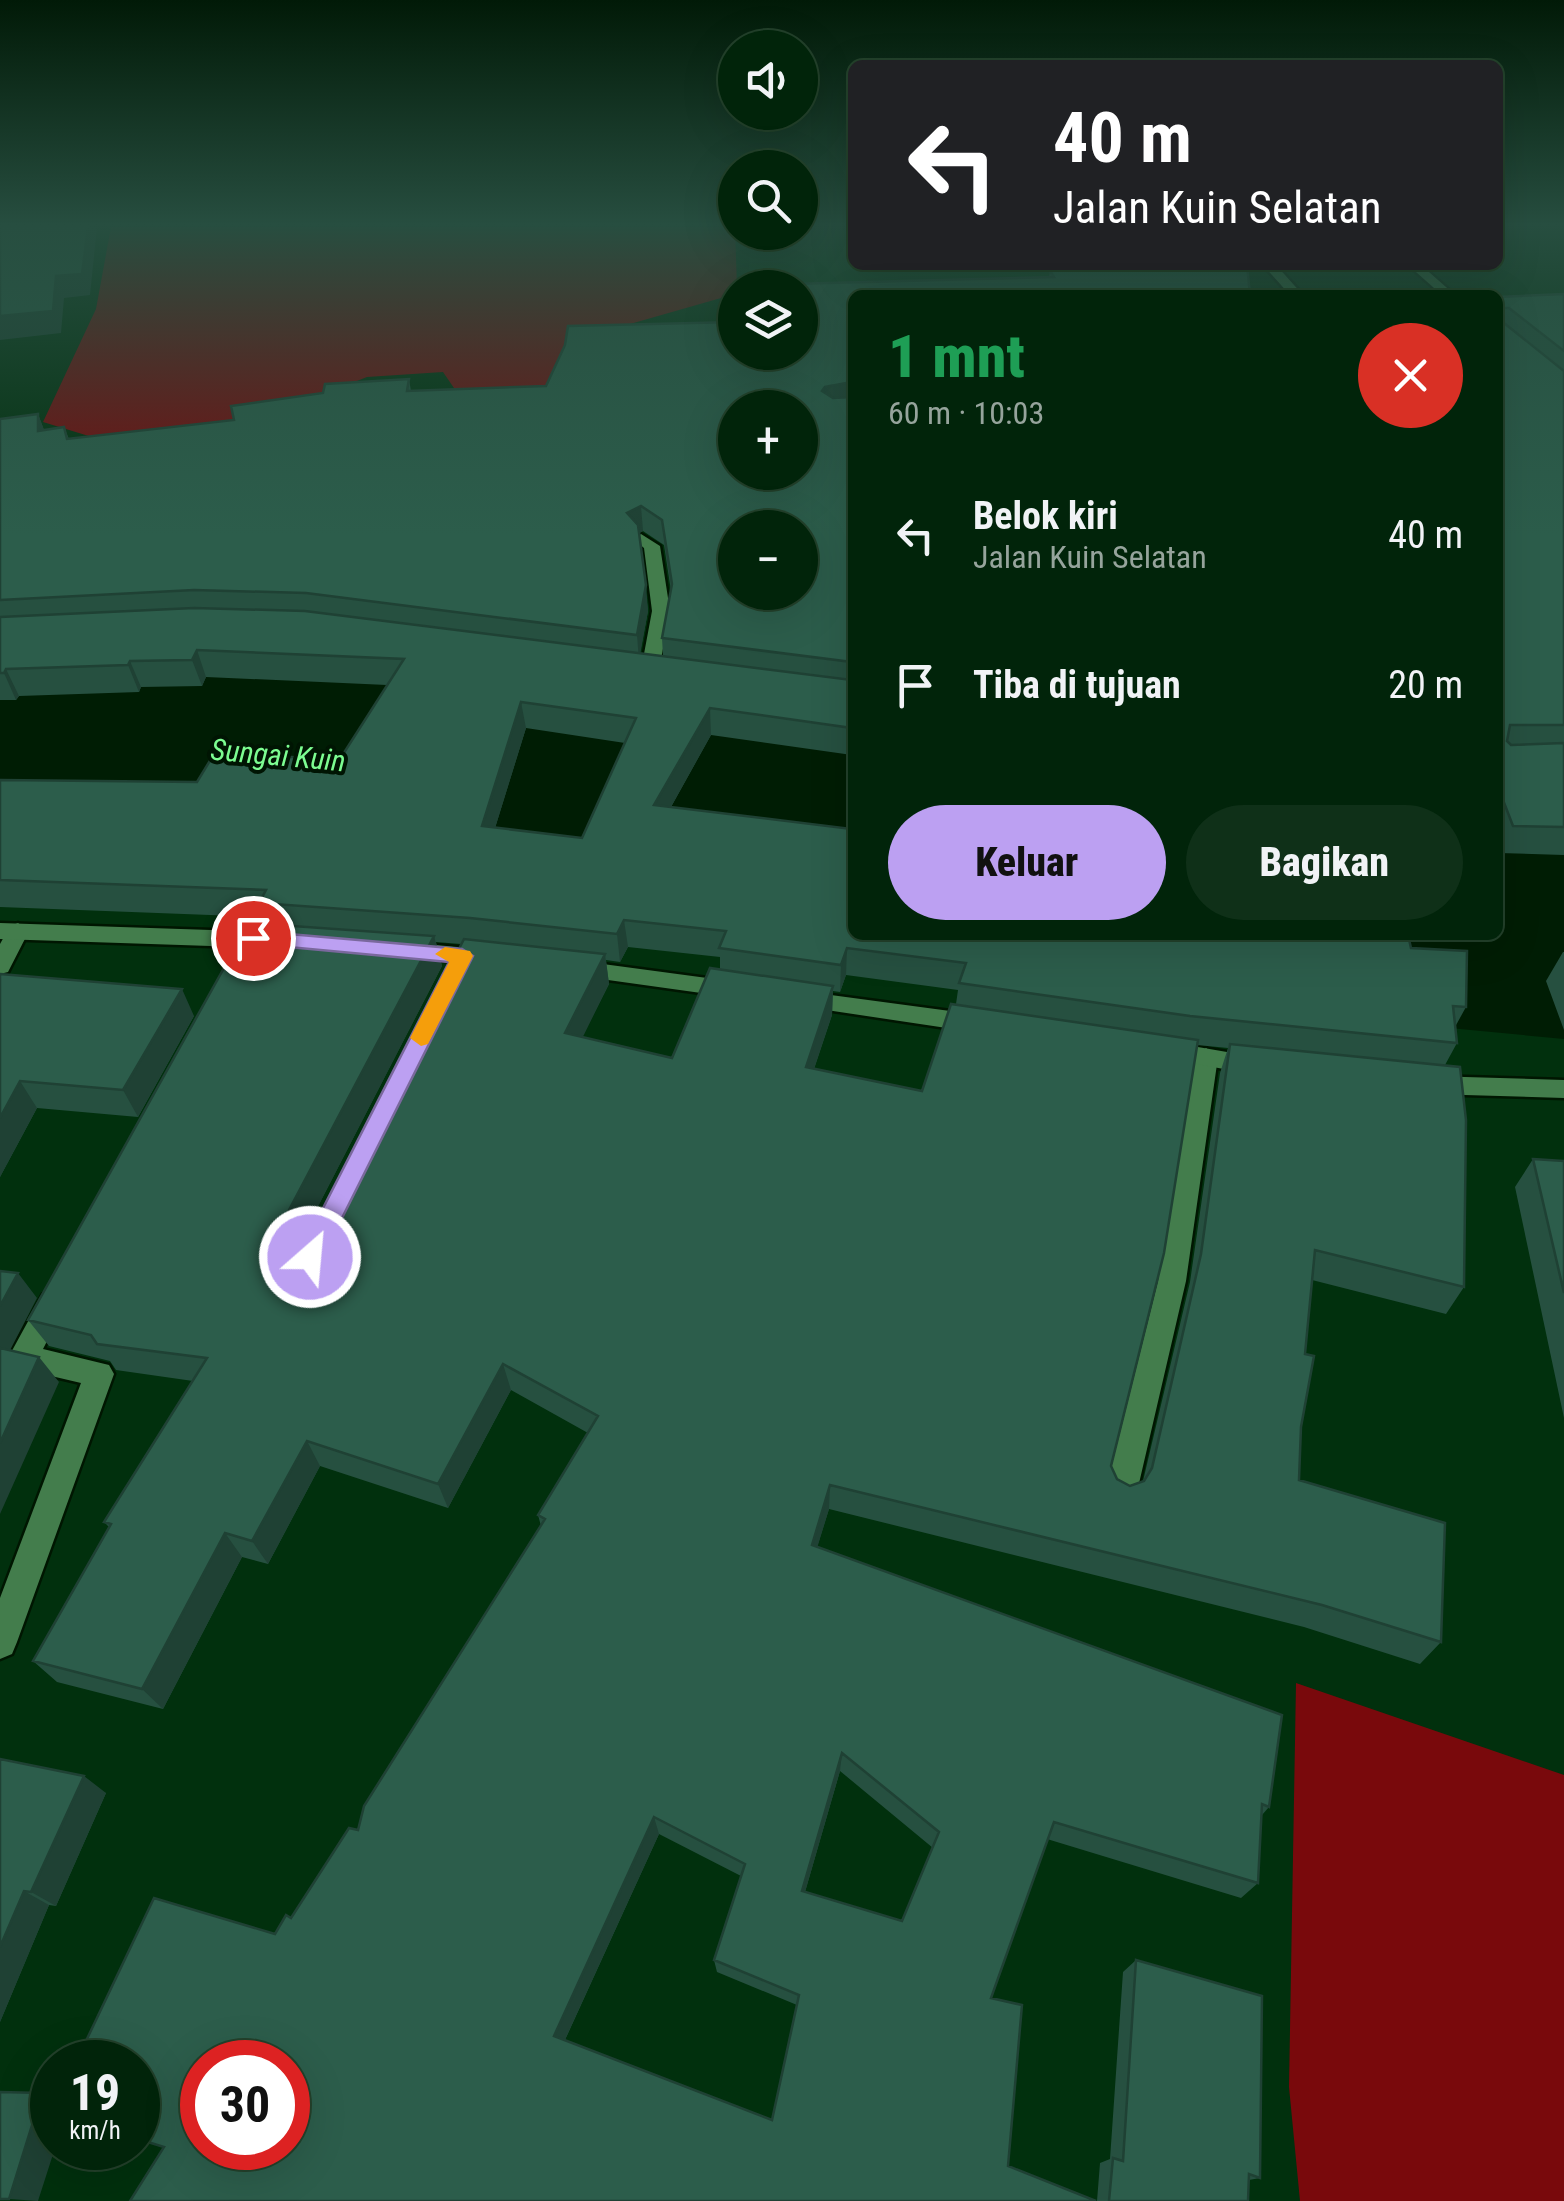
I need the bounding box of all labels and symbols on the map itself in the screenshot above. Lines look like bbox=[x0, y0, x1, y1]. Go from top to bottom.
water label: Sungai Kuin bbox=[209, 732, 347, 778]
pin bbox=[211, 896, 296, 981]
position arrow bbox=[258, 1205, 362, 1309]
speed limit sign: 30 bbox=[180, 2040, 310, 2170]

